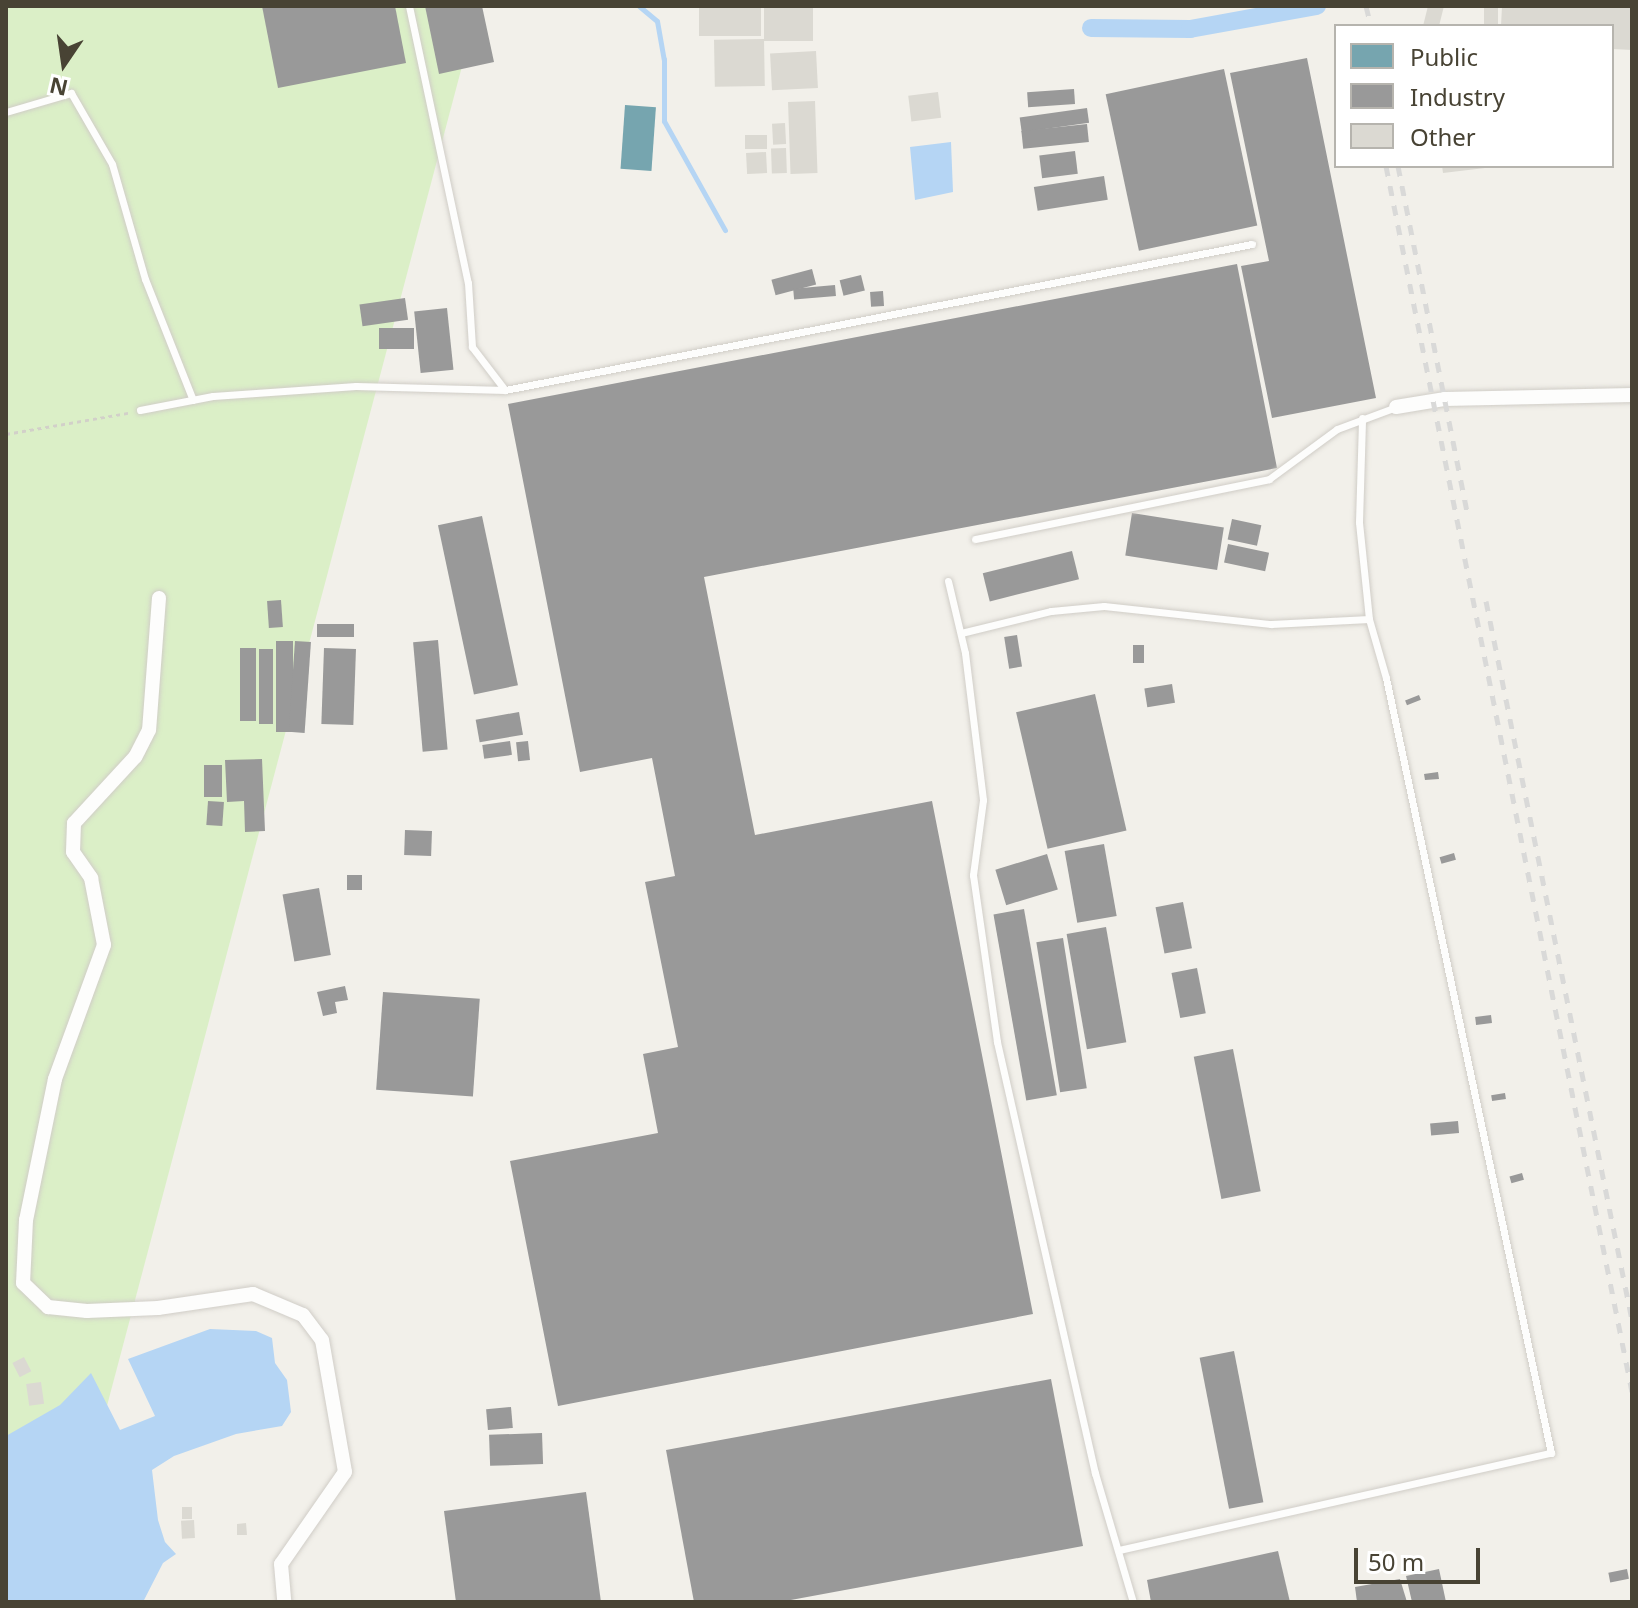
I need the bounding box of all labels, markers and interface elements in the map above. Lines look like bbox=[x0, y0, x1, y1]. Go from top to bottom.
north arrow bbox=[24, 24, 104, 104]
legend bbox=[1334, 24, 1614, 168]
text: Public bbox=[1410, 40, 1478, 73]
text: N bbox=[47, 71, 71, 104]
text: Industry bbox=[1410, 80, 1505, 113]
text: Other bbox=[1410, 120, 1476, 153]
scale bar bbox=[1358, 1532, 1484, 1582]
text: 50 m bbox=[1368, 1545, 1424, 1578]

